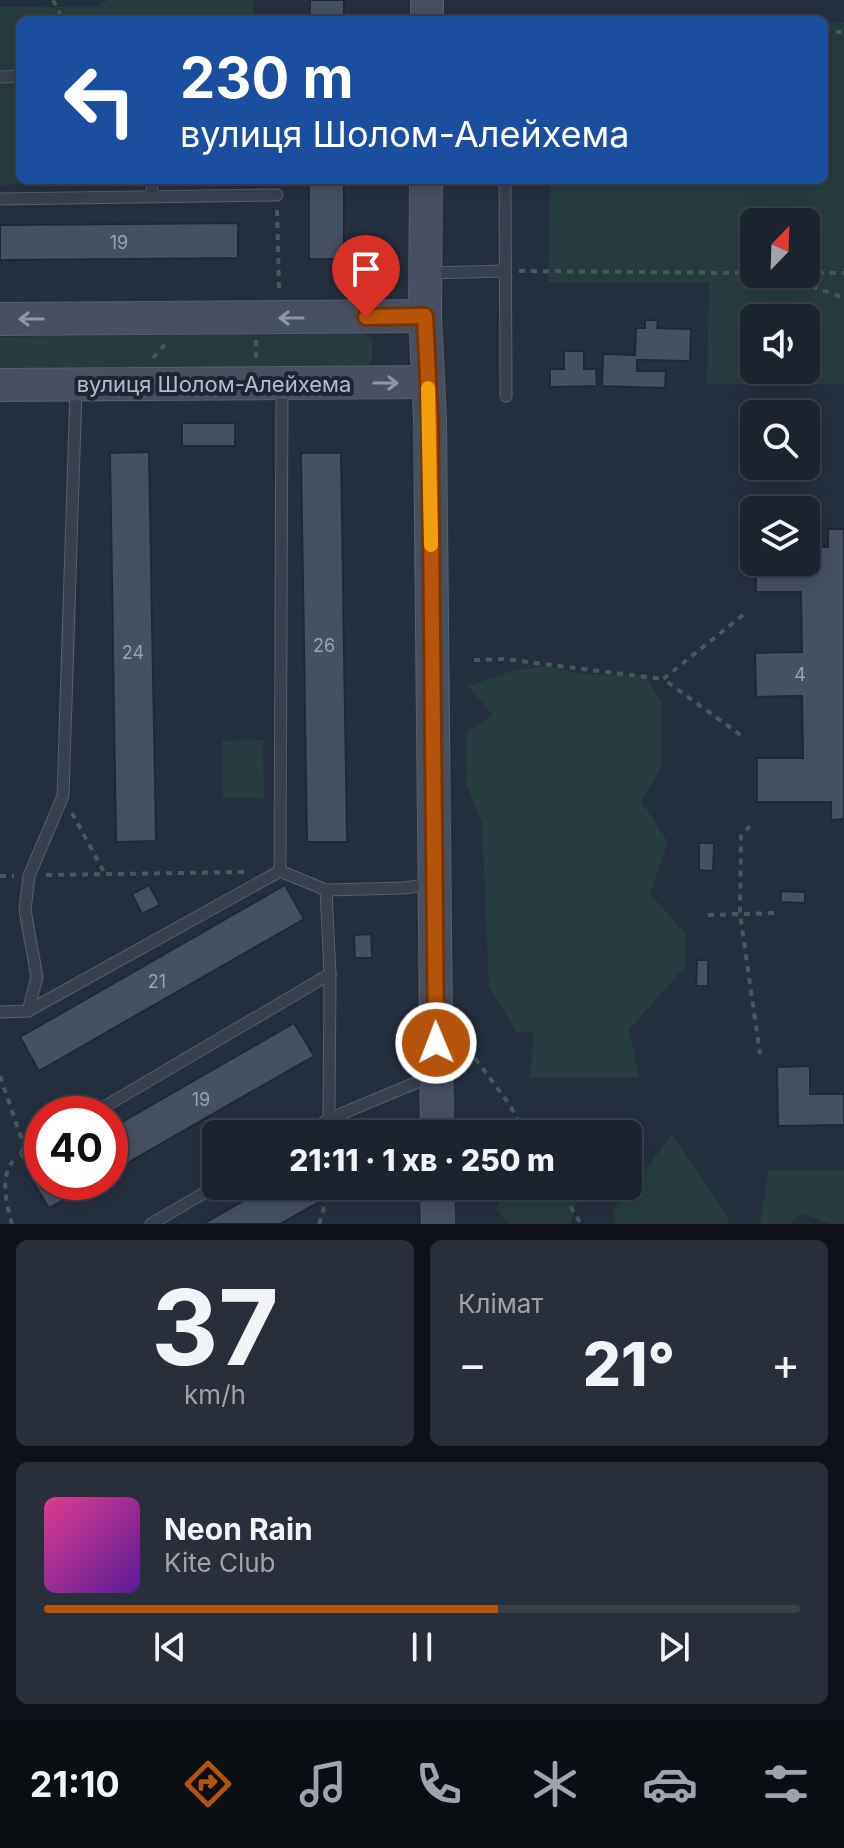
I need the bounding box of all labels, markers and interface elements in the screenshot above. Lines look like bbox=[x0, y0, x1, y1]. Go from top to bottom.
text: 230 m bbox=[180, 44, 354, 112]
icon: left bbox=[48, 48, 152, 152]
text: вулиця Шолом-Алейхема bbox=[180, 112, 630, 156]
north arrow bbox=[740, 208, 820, 288]
map controls bbox=[740, 208, 820, 576]
house number: 19 bbox=[110, 232, 128, 253]
pin bbox=[332, 235, 400, 317]
icon: arrive bbox=[344, 247, 388, 291]
button: sound bbox=[740, 304, 820, 384]
one-way arrow bbox=[278, 310, 305, 325]
one-way arrow bbox=[18, 311, 45, 327]
street label: вулиця Шолом-Алейхема bbox=[77, 371, 351, 397]
one-way arrow bbox=[372, 375, 399, 390]
button: search bbox=[740, 400, 820, 480]
button: layers bbox=[740, 496, 820, 576]
house number: 26 bbox=[313, 635, 335, 656]
house number: 24 bbox=[122, 642, 144, 663]
house number: 4 bbox=[794, 664, 806, 685]
house number: 21 bbox=[148, 971, 166, 992]
position arrow bbox=[394, 1001, 478, 1085]
house number: 19 bbox=[192, 1089, 210, 1110]
speed limit sign: 40 bbox=[24, 1096, 128, 1200]
text: 21:11 · 1 хв · 250 m bbox=[289, 1142, 555, 1178]
text: 37 bbox=[151, 1264, 279, 1390]
text: Клімат bbox=[458, 1288, 543, 1319]
text: 21° bbox=[583, 1328, 675, 1400]
text: − bbox=[458, 1337, 487, 1391]
text: + bbox=[771, 1337, 800, 1391]
text: km/h bbox=[184, 1379, 246, 1410]
text: Neon Rain bbox=[164, 1511, 313, 1547]
text: Kite Club bbox=[164, 1547, 275, 1578]
icon: previous bbox=[148, 1625, 192, 1669]
icon: pause bbox=[400, 1625, 444, 1669]
icon: next bbox=[652, 1625, 696, 1669]
icon: directions bbox=[180, 1756, 236, 1812]
icon: music bbox=[295, 1756, 351, 1812]
icon: phone bbox=[411, 1756, 467, 1812]
icon: climate bbox=[527, 1756, 583, 1812]
icon: car bbox=[642, 1756, 698, 1812]
icon: filters bbox=[758, 1756, 814, 1812]
text: 21:10 bbox=[30, 1762, 120, 1806]

